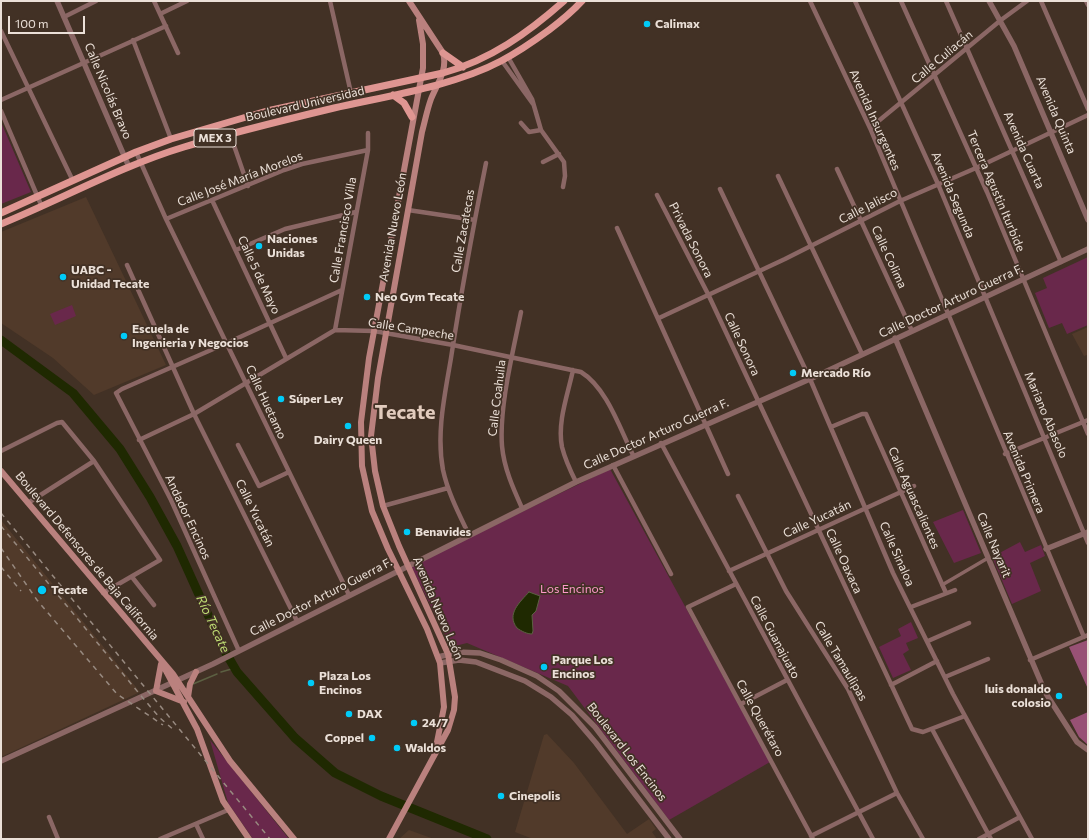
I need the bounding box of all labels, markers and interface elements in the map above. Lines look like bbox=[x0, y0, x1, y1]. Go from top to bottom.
scale bar bbox=[10, 8, 87, 34]
text: 100 m bbox=[15, 16, 49, 30]
place label: Calimax bbox=[655, 17, 700, 31]
marker: Calimax bbox=[642, 19, 652, 29]
street label: Calle Culiacán bbox=[908, 27, 976, 87]
street label: Calle Nicolás Bravo bbox=[81, 41, 135, 141]
street label: Avenida Insurgentes bbox=[846, 67, 904, 173]
street label: Avenida Quinta bbox=[1033, 74, 1079, 156]
street label: Boulevard Universidad bbox=[244, 83, 366, 125]
street label: Avenida Cuarta bbox=[1001, 109, 1047, 191]
street label: Tercera Agustin Iturbide bbox=[964, 128, 1028, 254]
road number: MEX 3 bbox=[194, 129, 236, 147]
street label: Calle José María Morelos bbox=[175, 148, 305, 210]
street label: Avenida Segunda bbox=[928, 150, 978, 240]
street label: Avenida Nuevo León bbox=[376, 172, 410, 282]
street label: Calle Francisco Villa bbox=[327, 176, 359, 284]
street label: Calle Jalisco bbox=[836, 185, 900, 227]
street label: Calle Zacatecas bbox=[449, 188, 477, 274]
street label: Privada Sonora bbox=[666, 200, 716, 280]
street label: Calle Colima bbox=[868, 223, 910, 291]
place label: Naciones Unidas bbox=[267, 232, 318, 260]
street label: Calle 5 de Mayo bbox=[235, 234, 283, 316]
marker: Naciones Unidas bbox=[254, 241, 264, 251]
street label: Calle Doctor Arturo Guerra F. bbox=[877, 261, 1025, 341]
place label: UABC - Unidad Tecate bbox=[71, 263, 149, 291]
marker: UABC - Unidad Tecate bbox=[58, 272, 68, 282]
place label: Neo Gym Tecate bbox=[375, 290, 464, 304]
marker: Neo Gym Tecate bbox=[362, 292, 372, 302]
street label: Calle Sonora bbox=[721, 310, 763, 378]
street label: Calle Campeche bbox=[367, 315, 455, 343]
place label: Escuela de Ingenieria y Negocios bbox=[132, 322, 249, 350]
marker: Escuela de Ingenieria y Negocios bbox=[119, 331, 129, 341]
street label: Calle Coahuila bbox=[485, 359, 509, 437]
street label: Calle Huetamo bbox=[243, 363, 289, 441]
place label: Mercado Río bbox=[801, 366, 871, 380]
marker: Mercado Río bbox=[788, 368, 798, 378]
street label: Mariano Abasolo bbox=[1021, 370, 1071, 460]
place label: Súper Ley bbox=[289, 392, 343, 406]
marker: Súper Ley bbox=[276, 394, 286, 404]
street label: Calle Doctor Arturo Guerra F. bbox=[581, 395, 731, 473]
district label: Tecate bbox=[374, 400, 436, 424]
marker: Dairy Queen bbox=[343, 421, 353, 431]
street label: Avenida Primera bbox=[1000, 428, 1048, 516]
place label: Dairy Queen bbox=[314, 433, 382, 447]
street label: Calle Aguascalientes bbox=[885, 445, 943, 551]
street label: Boulevard Defensores de Baja California bbox=[12, 469, 162, 643]
street label: Andador Encinos bbox=[162, 472, 214, 562]
street label: Calle Yucatán bbox=[232, 477, 278, 549]
street label: Calle Yucatán bbox=[781, 497, 853, 541]
street label: Calle Nayarit bbox=[974, 510, 1014, 580]
street label: Calle Sinaloa bbox=[876, 520, 918, 588]
place label: Benavides bbox=[415, 525, 471, 539]
street label: Calle Oaxaca bbox=[823, 526, 865, 596]
marker: Benavides bbox=[402, 527, 412, 537]
street label: Avenida Nuevo León bbox=[410, 554, 466, 662]
street label: Calle Doctor Arturo Guerra F. bbox=[248, 555, 394, 639]
park label: Los Encinos bbox=[540, 582, 604, 596]
place label: Tecate bbox=[51, 583, 88, 597]
marker: Tecate bbox=[36, 584, 48, 596]
water label: Río Tecate bbox=[193, 593, 233, 655]
street label: Calle Guanajuato bbox=[747, 593, 803, 681]
street label: Calle Tamaulipas bbox=[812, 618, 870, 704]
place label: Parque Los Encinos bbox=[552, 653, 613, 681]
marker: Parque Los Encinos bbox=[539, 662, 549, 672]
place label: Plaza Los Encinos bbox=[319, 669, 371, 697]
street label: Calle Querétaro bbox=[733, 677, 787, 759]
marker: Plaza Los Encinos bbox=[306, 678, 316, 688]
place label: luis donaldo colosio bbox=[985, 682, 1051, 710]
marker: luis donaldo colosio bbox=[1054, 691, 1064, 701]
street label: Boulevard Los Encinos bbox=[584, 700, 670, 804]
place label: DAX bbox=[357, 707, 383, 721]
marker: DAX bbox=[344, 709, 354, 719]
place label: 24/7 bbox=[422, 716, 448, 730]
marker: 24/7 bbox=[409, 718, 419, 728]
place label: Coppel bbox=[325, 731, 364, 745]
marker: Coppel bbox=[367, 733, 377, 743]
place label: Waldos bbox=[405, 741, 446, 755]
marker: Waldos bbox=[392, 743, 402, 753]
place label: Cinepolis bbox=[509, 789, 560, 803]
marker: Cinepolis bbox=[496, 791, 506, 801]

